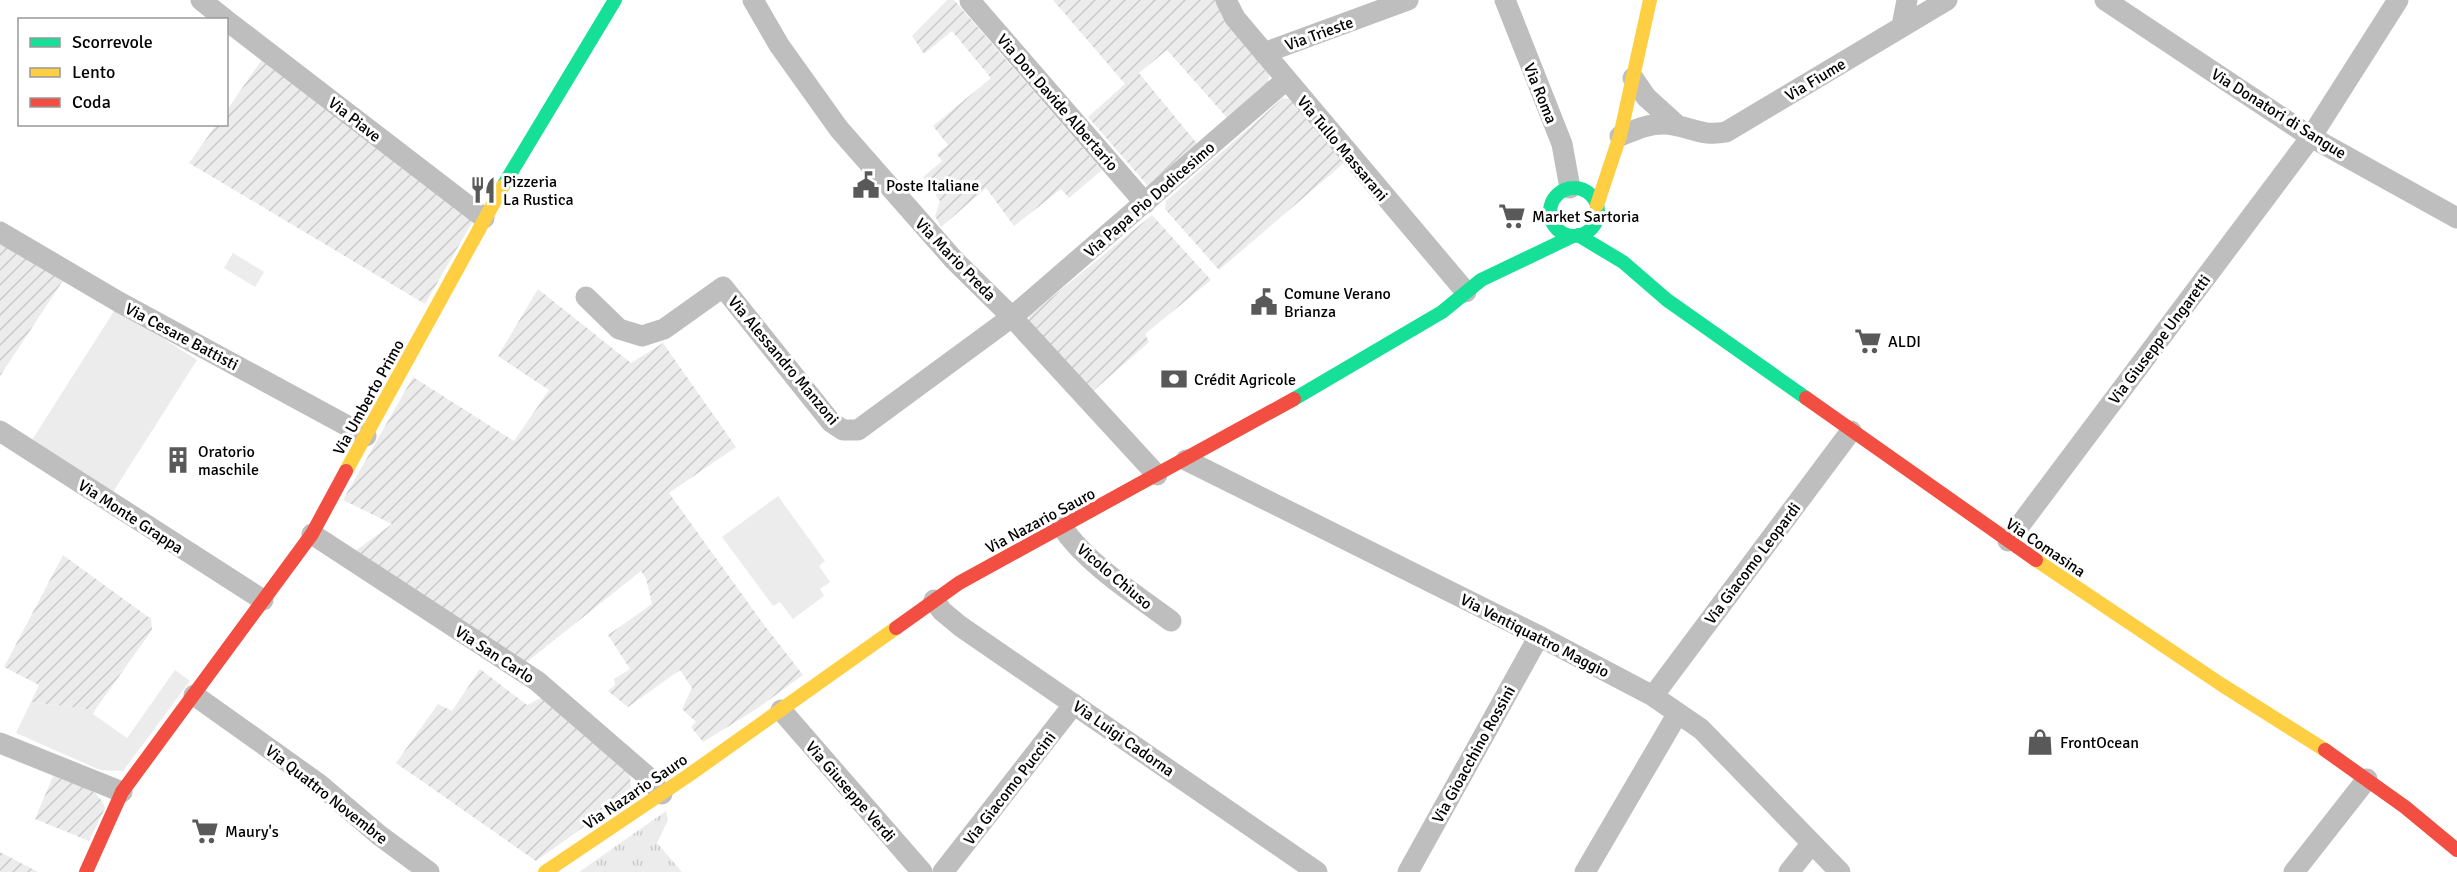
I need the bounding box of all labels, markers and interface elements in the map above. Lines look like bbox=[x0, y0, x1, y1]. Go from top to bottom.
street label: Via Trieste bbox=[1282, 12, 1356, 56]
legend bbox=[18, 18, 228, 126]
street label: Via Don Davide Albertario bbox=[992, 30, 1122, 175]
text: Scorrevole bbox=[72, 31, 153, 53]
street label: Via Fiume bbox=[1781, 54, 1850, 106]
street label: Via Roma bbox=[1519, 60, 1561, 127]
text: Lento bbox=[72, 61, 115, 83]
street label: Via Donatori di Sangue bbox=[2207, 64, 2350, 164]
text: Coda bbox=[72, 91, 111, 113]
street label: Via Tullo Massarani bbox=[1292, 92, 1392, 205]
street label: Via Piave bbox=[324, 93, 385, 147]
street label: Via Papa Pio Dodicesimo bbox=[1080, 138, 1219, 262]
public building icon: Poste Italiane bbox=[851, 170, 881, 200]
place label: Pizzeria La Rustica bbox=[503, 172, 574, 210]
restaurant icon: Pizzeria La Rustica bbox=[468, 175, 498, 205]
place label: Poste Italiane bbox=[886, 176, 979, 196]
supermarket icon: Market Sartoria bbox=[1497, 201, 1527, 231]
place label: Market Sartoria bbox=[1532, 207, 1639, 227]
street label: Via Mario Preda bbox=[911, 214, 1000, 305]
street label: Via Giuseppe Ungaretti bbox=[2104, 271, 2215, 408]
place label: Comune Verano Brianza bbox=[1284, 284, 1391, 322]
public building icon: Comune Verano Brianza bbox=[1249, 287, 1279, 317]
street label: Via Alessandro Manzoni bbox=[723, 292, 843, 429]
street label: Via Cesare Battisti bbox=[122, 299, 242, 375]
supermarket icon: ALDI bbox=[1853, 326, 1883, 356]
place label: ALDI bbox=[1888, 332, 1921, 352]
street label: Via Umberto Primo bbox=[329, 336, 409, 459]
bank icon: Crédit Agricole bbox=[1159, 364, 1189, 394]
place label: Crédit Agricole bbox=[1194, 370, 1296, 390]
place label: Oratorio maschile bbox=[198, 442, 259, 480]
building icon: Oratorio maschile bbox=[163, 445, 193, 475]
street label: Via Monte Grappa bbox=[74, 475, 187, 558]
street label: Via Nazario Sauro bbox=[982, 484, 1099, 558]
street label: Via Giacomo Leopardi bbox=[1700, 499, 1805, 629]
street label: Via Comasina bbox=[2002, 514, 2089, 582]
street label: Vicolo Chiuso bbox=[1073, 539, 1156, 614]
street label: Via Ventiquattro Maggio bbox=[1457, 590, 1612, 682]
street label: Via San Carlo bbox=[451, 622, 538, 688]
street label: Via Gioacchino Rossini bbox=[1428, 682, 1520, 827]
street label: Via Luigi Cadorna bbox=[1069, 696, 1178, 781]
shop icon: FrontOcean bbox=[2025, 727, 2055, 757]
street label: Via Giacomo Puccini bbox=[959, 728, 1060, 849]
place label: FrontOcean bbox=[2060, 733, 2139, 753]
street label: Via Giuseppe Verdi bbox=[801, 737, 899, 846]
street label: Via Quattro Novembre bbox=[261, 741, 392, 849]
street label: Via Nazario Sauro bbox=[580, 750, 691, 834]
supermarket icon: Maury's bbox=[190, 816, 220, 846]
place label: Maury's bbox=[225, 822, 279, 842]

